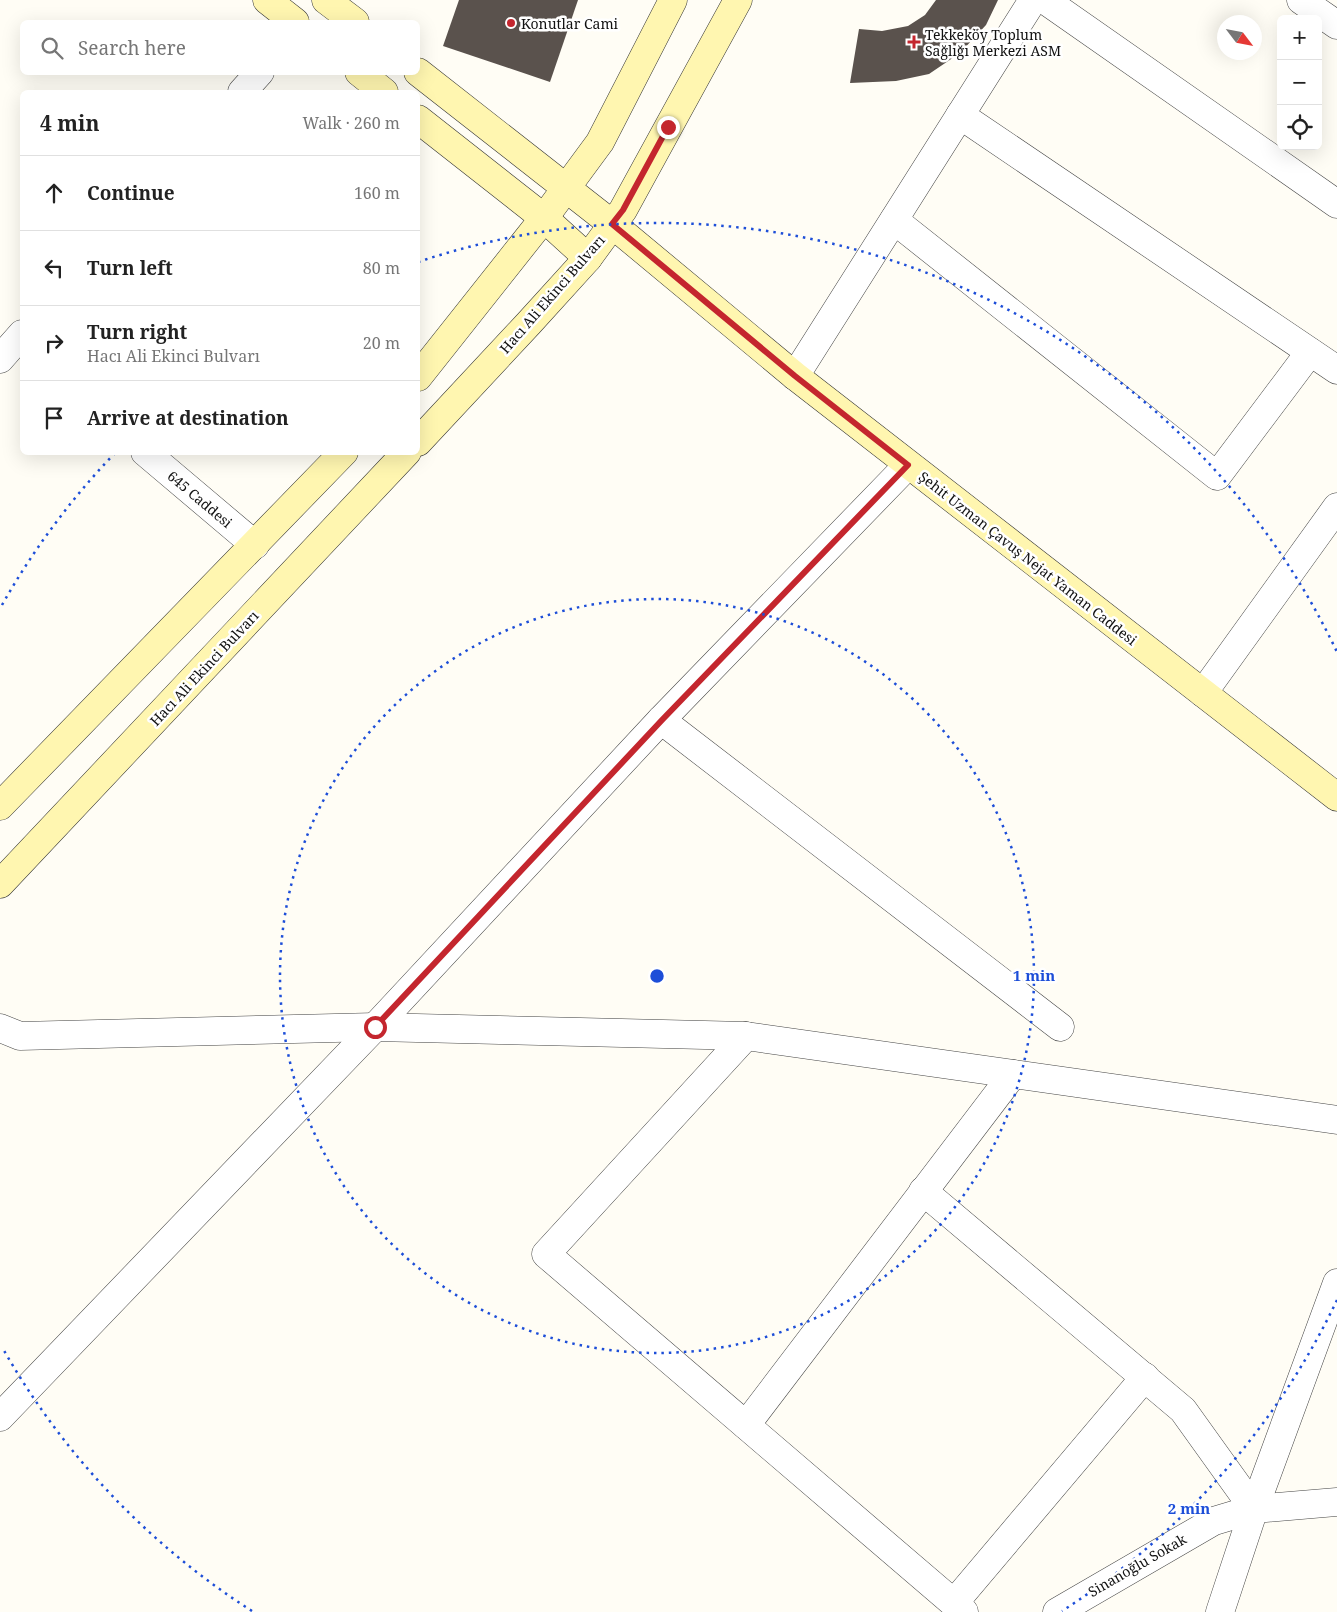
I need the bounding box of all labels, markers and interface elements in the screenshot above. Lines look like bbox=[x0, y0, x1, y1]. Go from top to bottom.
place label: Konutlar Cami bbox=[521, 14, 619, 33]
north arrow bbox=[1217, 15, 1262, 60]
map controls bbox=[1277, 15, 1322, 150]
button: + bbox=[1277, 15, 1322, 60]
marker: Konutlar Cami bbox=[505, 17, 517, 29]
search box bbox=[20, 20, 420, 75]
place label: Tekkeköy Toplum Sağlığı Merkezi ASM bbox=[925, 25, 1061, 60]
icon: search bbox=[38, 34, 66, 62]
text: Search here bbox=[78, 35, 186, 61]
marker: Tekkeköy Toplum Sağlığı Merkezi ASM bbox=[907, 35, 921, 49]
button: − bbox=[1277, 60, 1322, 105]
button: locate bbox=[1277, 105, 1322, 150]
text: 4 min bbox=[40, 109, 99, 137]
text: Walk · 260 m bbox=[303, 112, 400, 134]
route end bbox=[657, 116, 680, 139]
icon: ahead bbox=[40, 179, 68, 207]
text: Continue bbox=[87, 180, 175, 206]
text: 160 m bbox=[354, 182, 400, 204]
street label: Hacı Ali Ekinci Bulvarı bbox=[495, 230, 609, 357]
icon: left bbox=[40, 254, 68, 282]
text: Turn left bbox=[87, 255, 173, 281]
text: 80 m bbox=[363, 257, 400, 279]
text: Turn right bbox=[87, 319, 187, 345]
icon: right bbox=[40, 329, 68, 357]
text: 20 m bbox=[363, 332, 400, 354]
text: Hacı Ali Ekinci Bulvarı bbox=[87, 345, 260, 367]
icon: arrive bbox=[40, 404, 68, 432]
text: Arrive at destination bbox=[87, 405, 289, 431]
street label: 645 Caddesi bbox=[164, 466, 237, 532]
street label: Şehit Uzman Çavuş Nejat Yaman Caddesi bbox=[915, 467, 1141, 649]
street label: Hacı Ali Ekinci Bulvarı bbox=[145, 606, 263, 730]
text: 1 min bbox=[1013, 965, 1055, 985]
centre of rings bbox=[648, 967, 666, 985]
route start bbox=[364, 1016, 387, 1039]
text: 2 min bbox=[1168, 1498, 1210, 1518]
street label: Sinanoğlu Sokak bbox=[1084, 1529, 1190, 1601]

